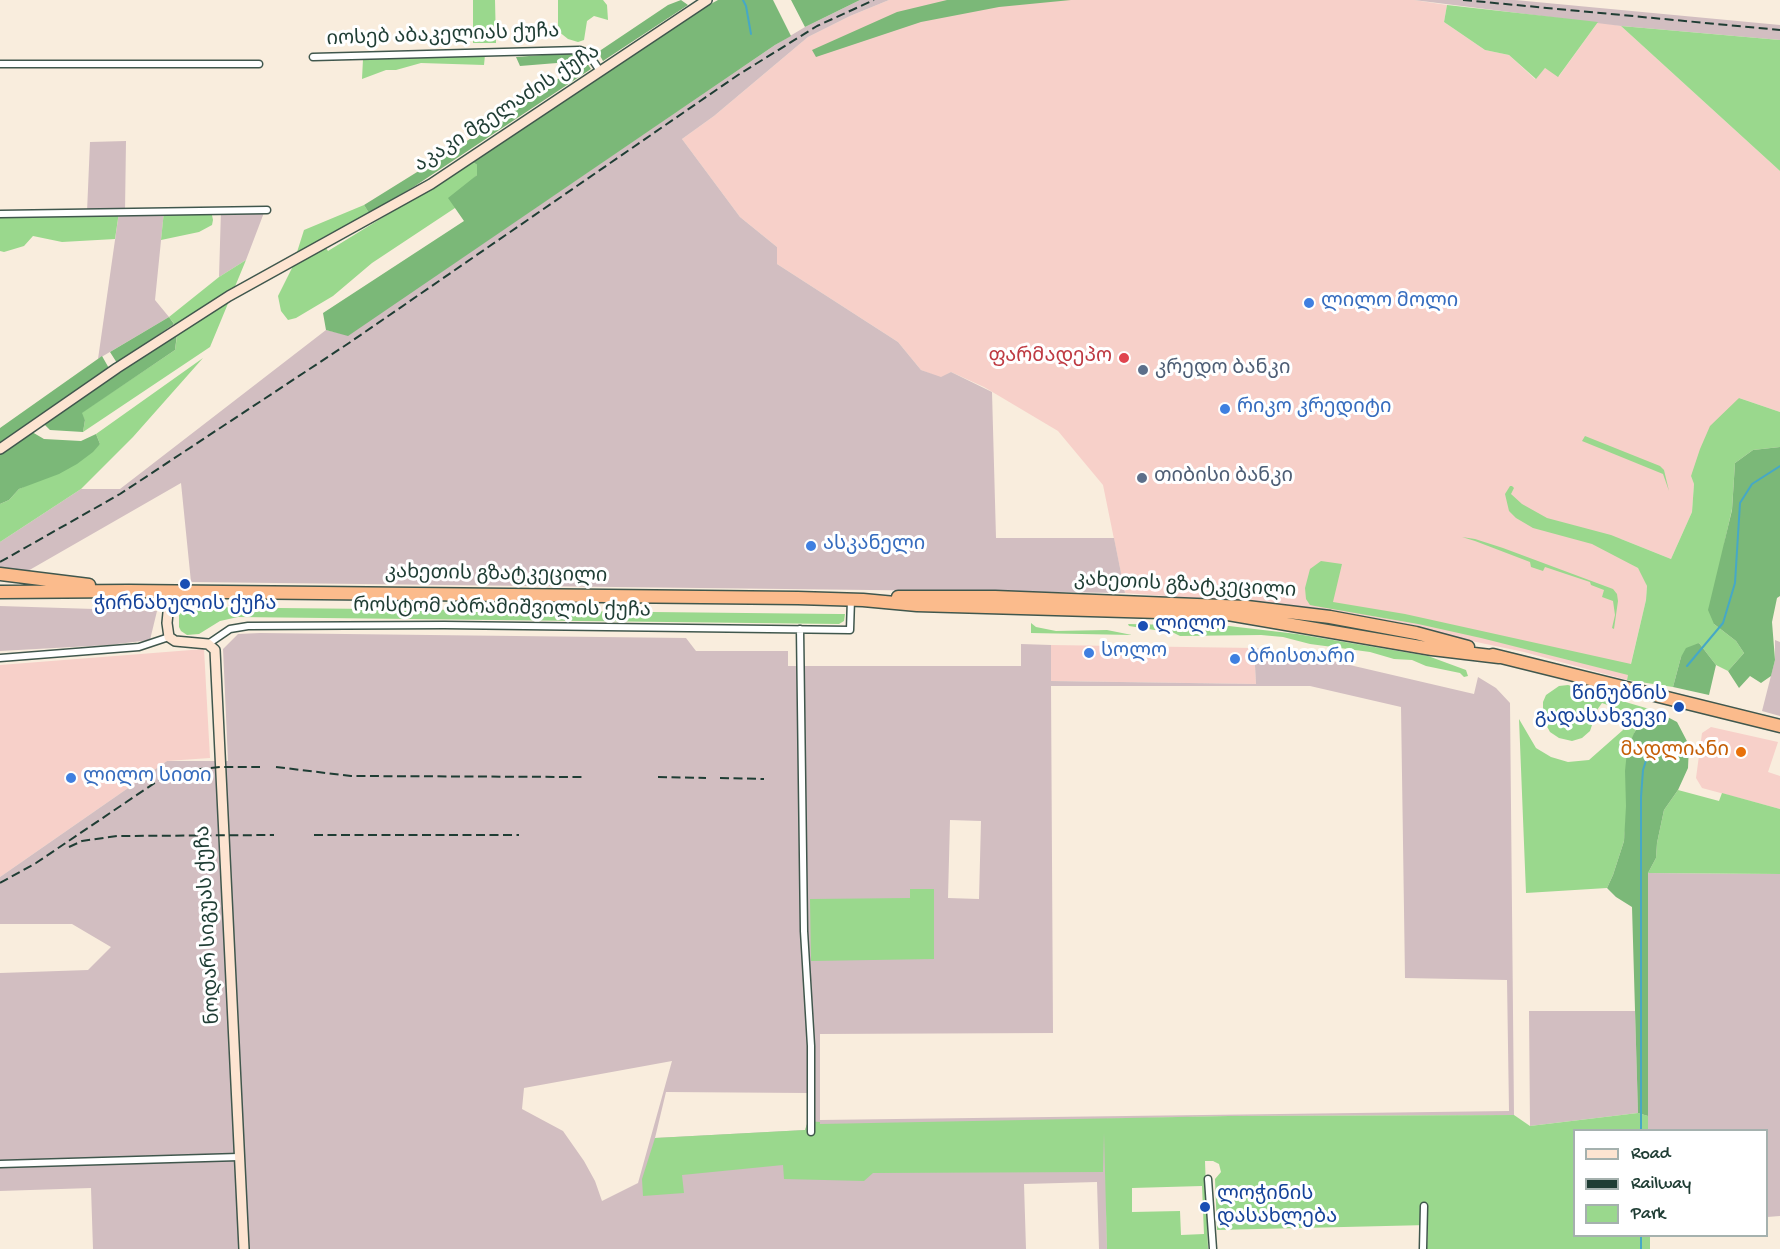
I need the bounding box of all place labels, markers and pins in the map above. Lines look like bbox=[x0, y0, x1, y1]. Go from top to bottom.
place label: ლილო მოლი bbox=[1321, 291, 1458, 315]
marker: ლილო მოლი bbox=[1302, 296, 1316, 310]
place label: ფარმადეპო bbox=[989, 346, 1112, 370]
marker: ფარმადეპო bbox=[1117, 351, 1131, 365]
place label: კრედო ბანკი bbox=[1155, 358, 1290, 382]
marker: კრედო ბანკი bbox=[1136, 363, 1150, 377]
place label: რიკო კრედიტი bbox=[1237, 397, 1392, 421]
marker: რიკო კრედიტი bbox=[1218, 402, 1232, 416]
place label: თიბისი ბანკი bbox=[1154, 466, 1293, 490]
marker: თიბისი ბანკი bbox=[1135, 471, 1149, 485]
place label: ასკანელი bbox=[823, 534, 925, 558]
marker: ასკანელი bbox=[804, 539, 818, 553]
marker: ჭირნახულის ქუჩა bbox=[178, 577, 192, 591]
place label: ჭირნახულის ქუჩა bbox=[94, 594, 276, 618]
place label: ლილო bbox=[1155, 614, 1226, 638]
marker: ლილო bbox=[1136, 619, 1150, 633]
place label: სოლო bbox=[1101, 641, 1167, 665]
marker: სოლო bbox=[1082, 646, 1096, 660]
place label: ბრისთარი bbox=[1247, 647, 1355, 671]
marker: ბრისთარი bbox=[1228, 652, 1242, 666]
place label: წინუბნის გადასახვევი bbox=[1535, 684, 1667, 731]
marker: წინუბნის გადასახვევი bbox=[1672, 700, 1686, 714]
place label: მადლიანი bbox=[1620, 740, 1729, 764]
marker: მადლიანი bbox=[1734, 745, 1748, 759]
place label: ლილო სითი bbox=[83, 766, 212, 790]
marker: ლილო სითი bbox=[64, 771, 78, 785]
place label: ლოჭინის დასახლება bbox=[1217, 1184, 1337, 1231]
marker: ლოჭინის დასახლება bbox=[1198, 1200, 1212, 1214]

